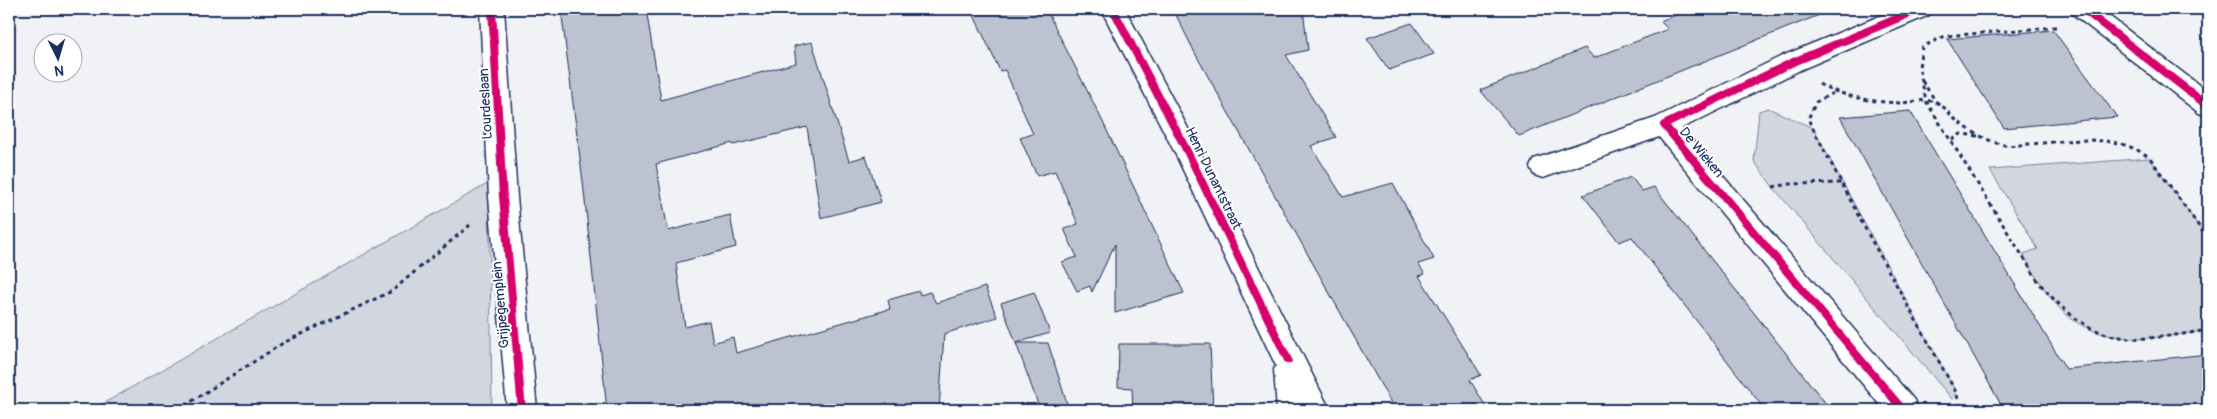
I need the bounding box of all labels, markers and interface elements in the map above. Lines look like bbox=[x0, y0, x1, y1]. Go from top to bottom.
north arrow bbox=[32, 32, 82, 82]
text: N bbox=[54, 62, 65, 79]
street label: Lourdeslaan bbox=[475, 68, 496, 140]
street label: Henri Dunantstraat bbox=[1181, 124, 1246, 232]
street label: De Wieken bbox=[1676, 124, 1728, 181]
street label: Grijpegemplein bbox=[488, 261, 513, 349]

